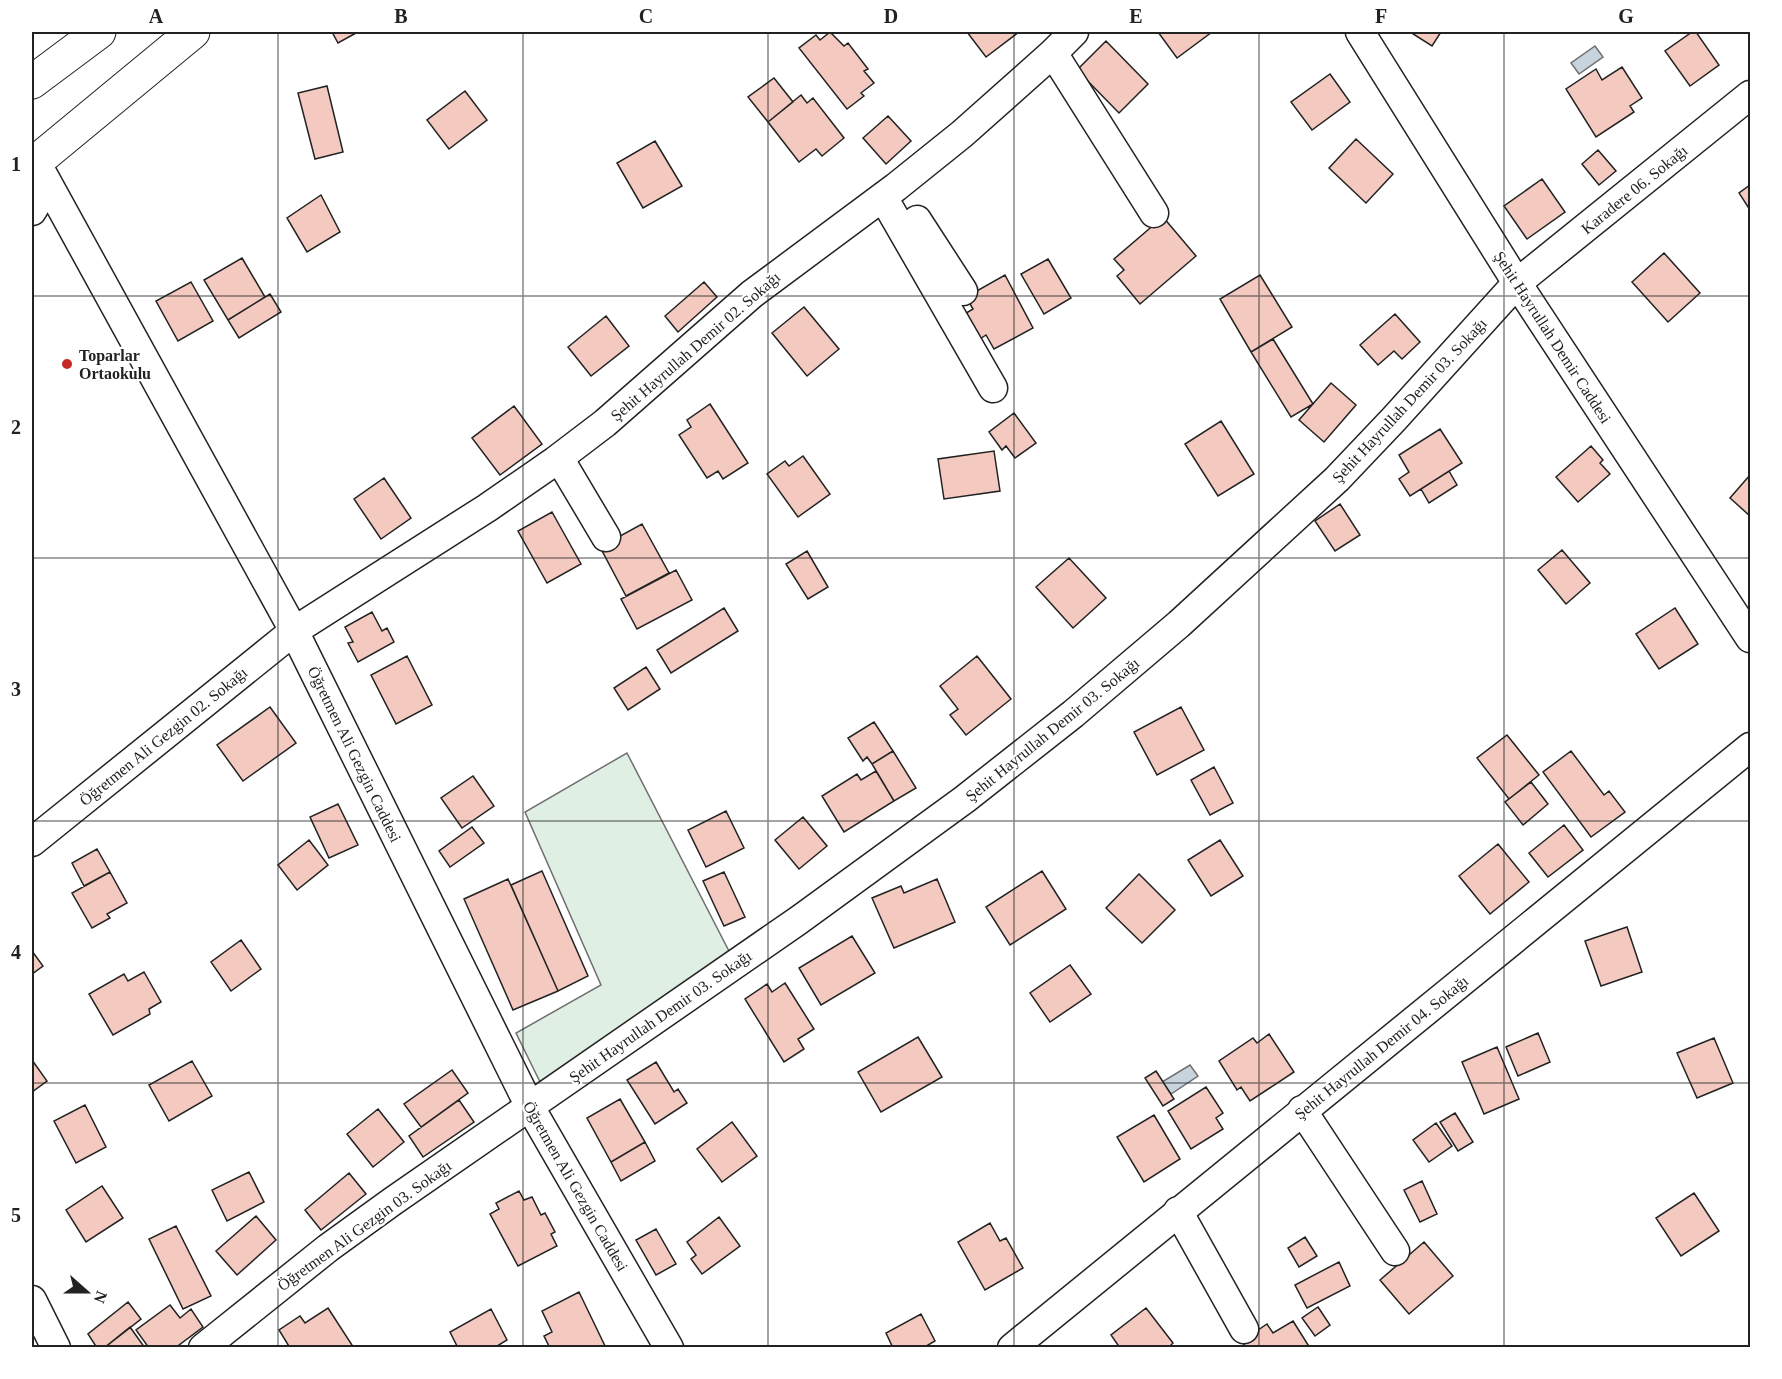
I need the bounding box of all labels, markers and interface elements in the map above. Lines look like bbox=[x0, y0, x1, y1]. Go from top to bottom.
text: A bbox=[149, 5, 164, 27]
text: B bbox=[394, 5, 408, 27]
text: C bbox=[639, 5, 653, 27]
text: D bbox=[884, 5, 898, 27]
text: E bbox=[1129, 5, 1143, 27]
text: F bbox=[1375, 5, 1387, 27]
text: G bbox=[1618, 5, 1634, 27]
street label: Karadere 06. Sokağı bbox=[1578, 141, 1692, 238]
text: 1 bbox=[11, 153, 21, 175]
street label: Şehit Hayrullah Demir Caddesi bbox=[1490, 248, 1615, 427]
street label: Şehit Hayrullah Demir 02. Sokağı bbox=[607, 268, 784, 425]
street label: Şehit Hayrullah Demir 03. Sokağı bbox=[1329, 314, 1491, 487]
place label: Toparlar Ortaokulu bbox=[79, 347, 151, 382]
marker: Toparlar Ortaokulu bbox=[60, 357, 74, 371]
text: 2 bbox=[11, 416, 21, 438]
street label: Şehit Hayrullah Demir 03. Sokağı bbox=[962, 654, 1144, 805]
street label: Öğretmen Ali Gezgin 02. Sokağı bbox=[76, 663, 251, 810]
street label: Öğretmen Ali Gezgin Caddesi bbox=[304, 664, 405, 846]
text: 3 bbox=[11, 678, 21, 700]
text: 4 bbox=[11, 941, 21, 963]
street label: Şehit Hayrullah Demir 03. Sokağı bbox=[566, 947, 756, 1087]
street label: Şehit Hayrullah Demir 04. Sokağı bbox=[1291, 972, 1473, 1123]
street label: Öğretmen Ali Gezgin Caddesi bbox=[519, 1098, 632, 1275]
street label: Öğretmen Ali Gezgin 03. Sokağı bbox=[274, 1156, 455, 1295]
text: 5 bbox=[11, 1204, 21, 1226]
north arrow bbox=[57, 1262, 117, 1322]
text: N bbox=[90, 1289, 111, 1306]

